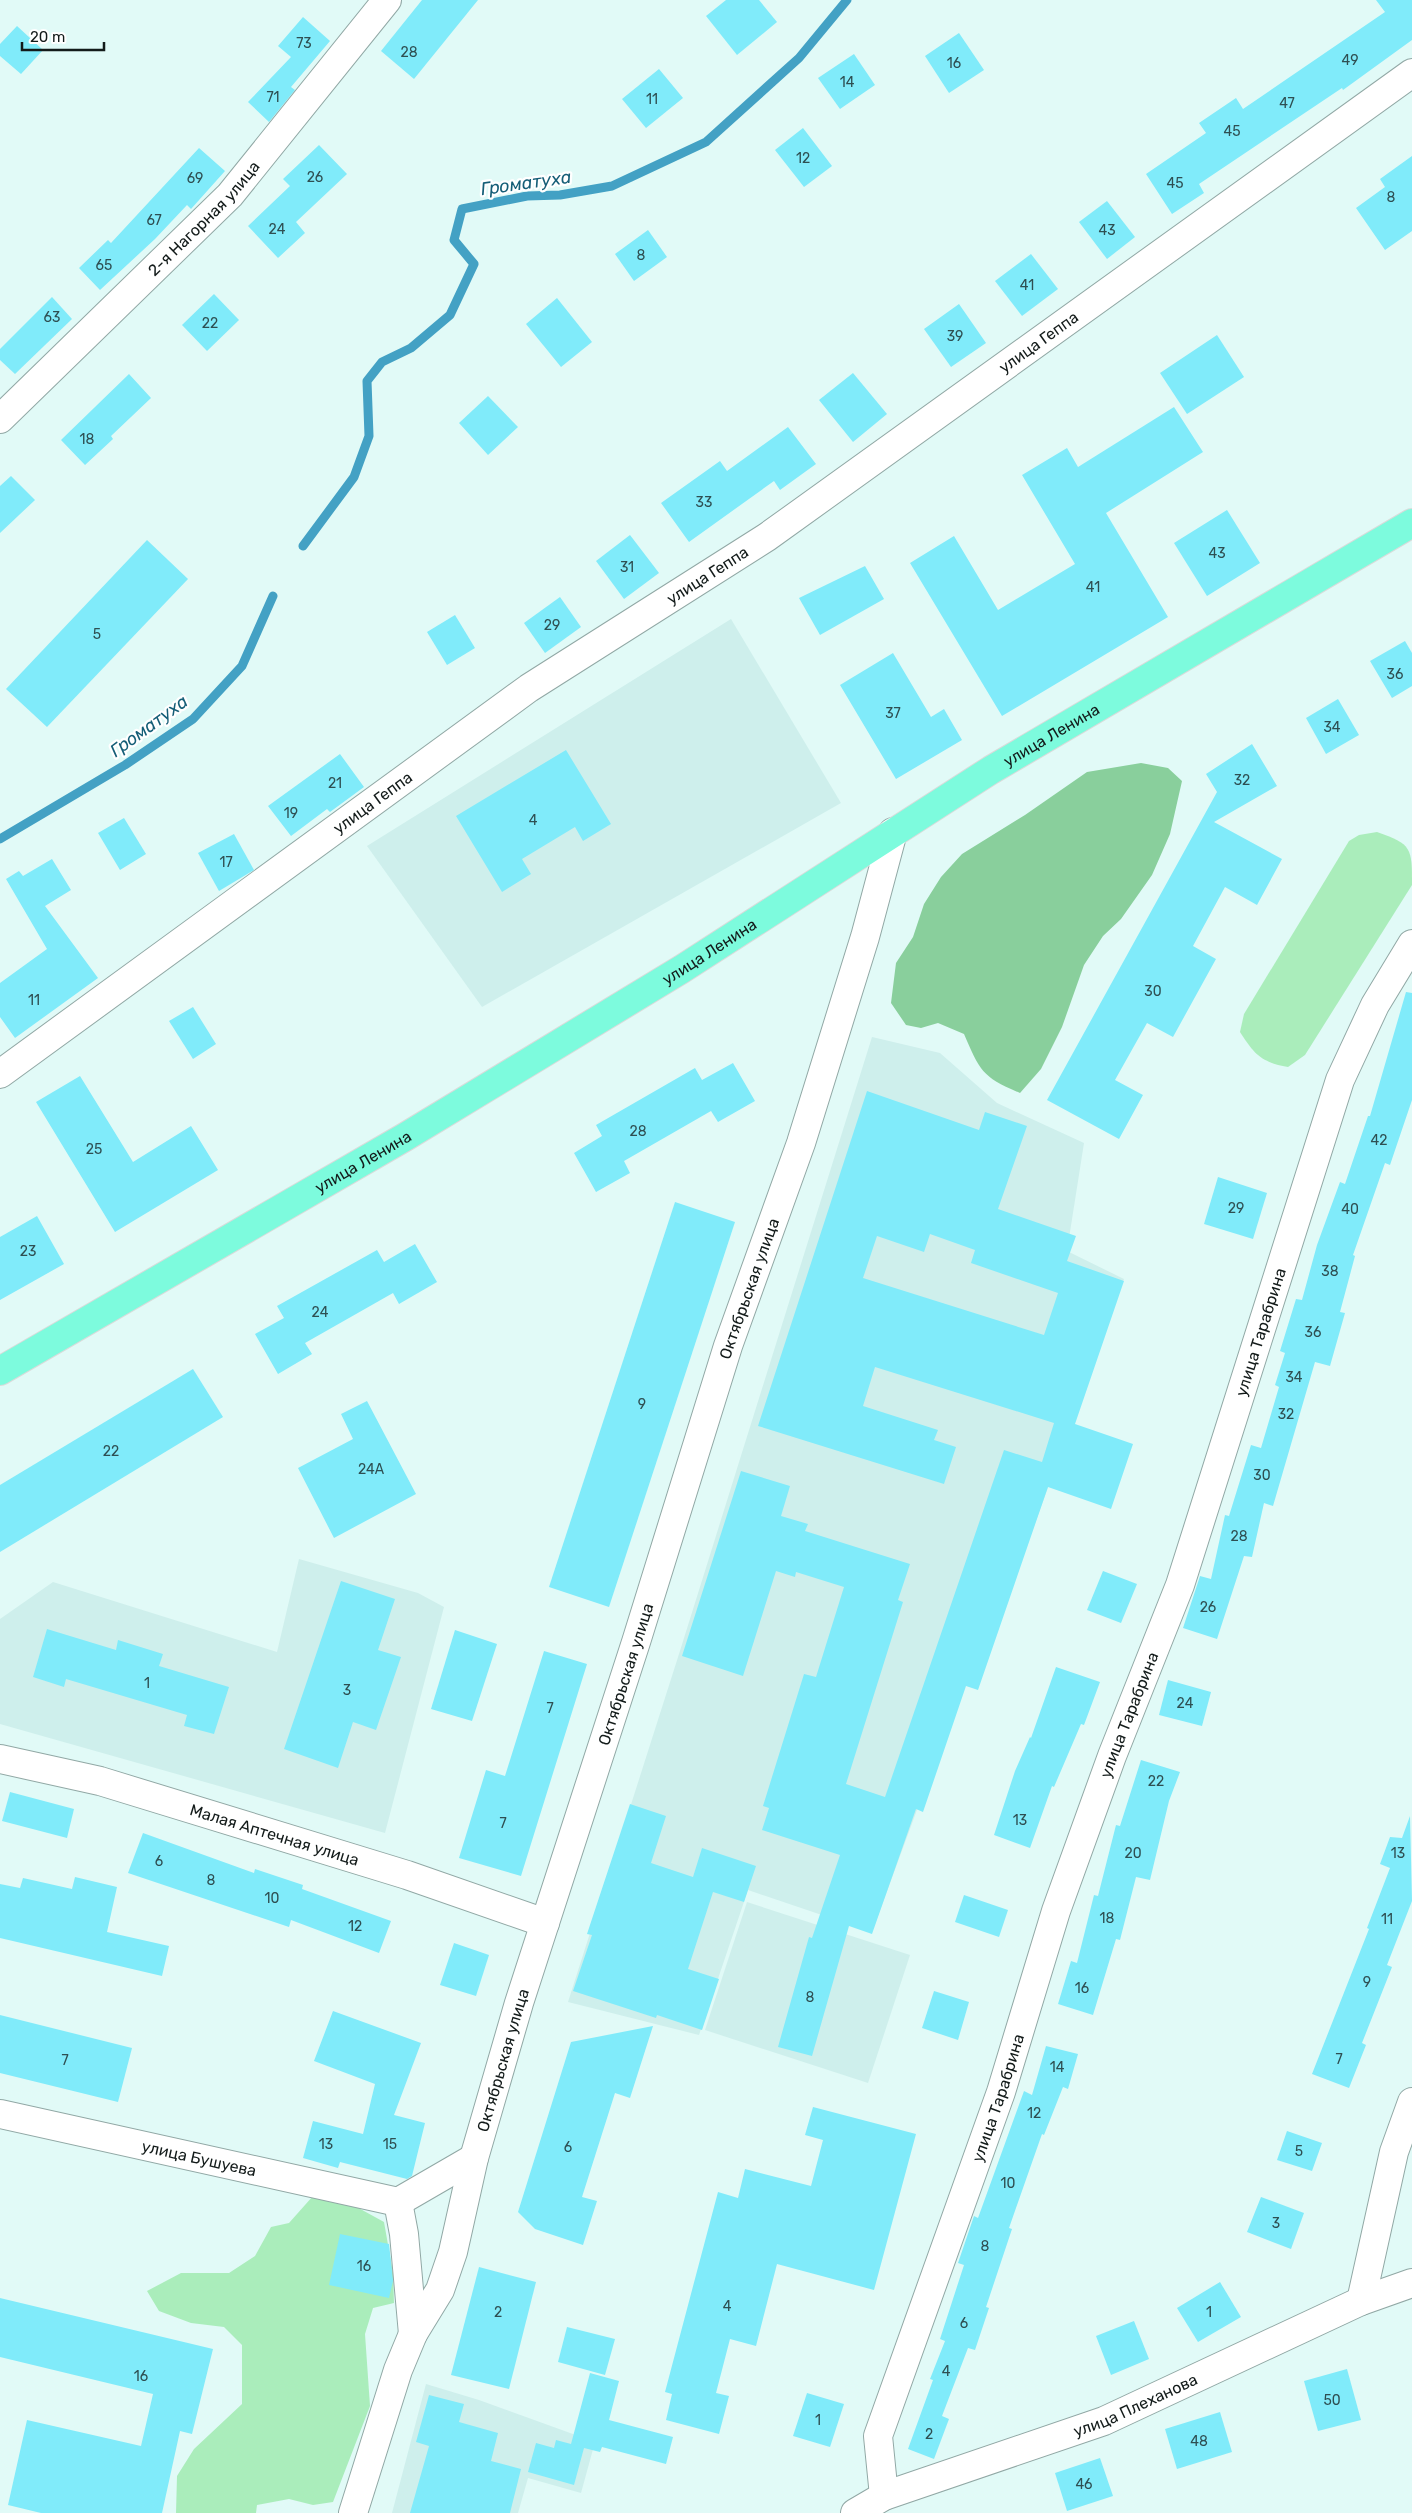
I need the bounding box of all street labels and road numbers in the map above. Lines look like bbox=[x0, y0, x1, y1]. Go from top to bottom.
street label: 2-я Нагорная улица bbox=[144, 157, 264, 280]
street label: улица Геппа bbox=[995, 307, 1082, 377]
street label: улица Геппа bbox=[663, 542, 752, 608]
street label: улица Ленина bbox=[1000, 700, 1103, 771]
street label: улица Геппа bbox=[329, 768, 416, 838]
street label: улица Ленина bbox=[659, 915, 760, 989]
street label: улица Ленина bbox=[311, 1126, 415, 1197]
street label: Октябрьская улица bbox=[716, 1216, 783, 1361]
street label: улица Тарабрина bbox=[1231, 1266, 1290, 1399]
street label: Октябрьская улица bbox=[594, 1601, 657, 1748]
street label: улица Тарабрина bbox=[1096, 1649, 1162, 1780]
street label: Малая Аптечная улица bbox=[188, 1800, 361, 1870]
street label: Октябрьская улица bbox=[473, 1986, 533, 2134]
street label: улица Тарабрина bbox=[968, 2032, 1028, 2165]
street label: улица Бушуева bbox=[140, 2137, 258, 2180]
street label: улица Плеханова bbox=[1071, 2370, 1201, 2441]

